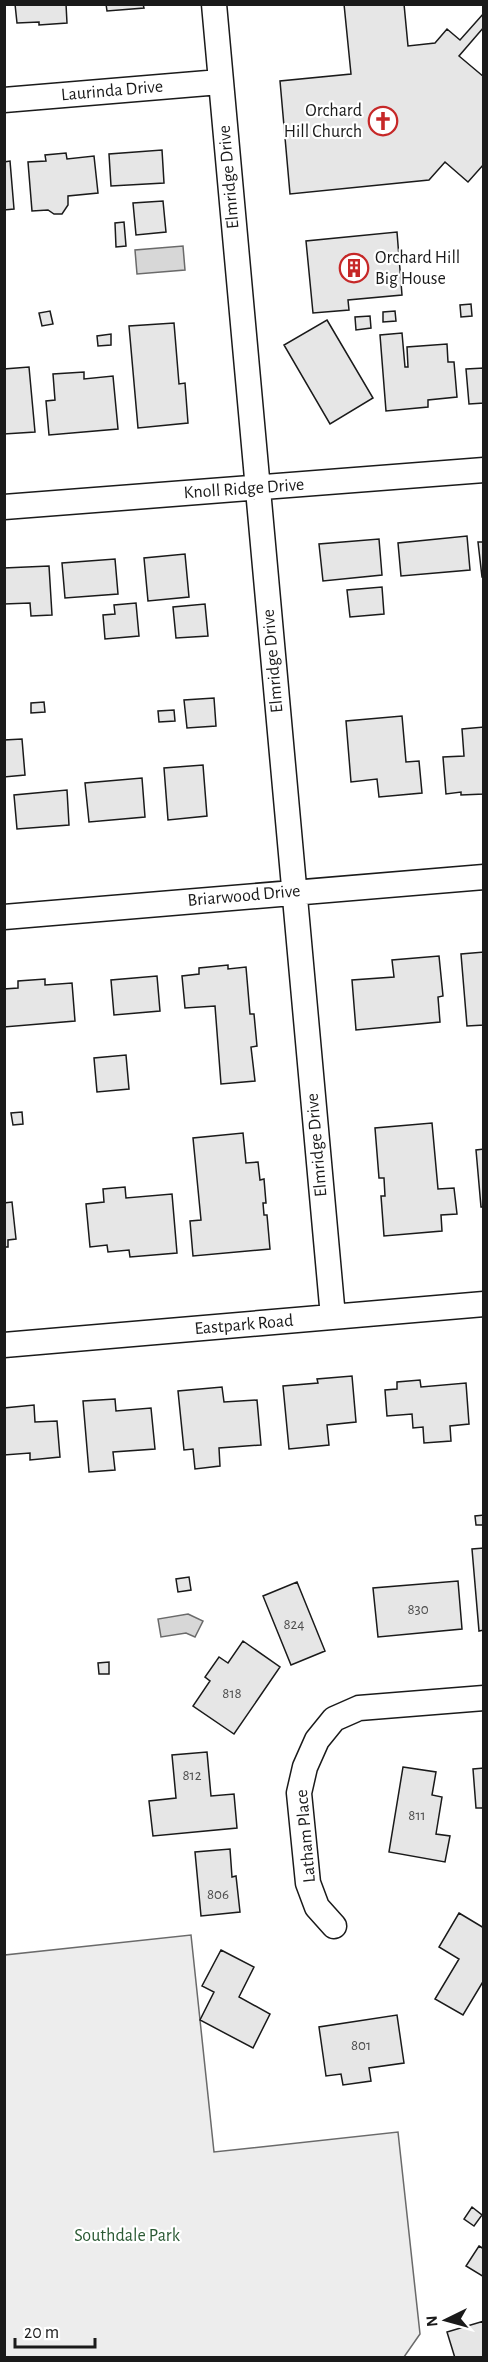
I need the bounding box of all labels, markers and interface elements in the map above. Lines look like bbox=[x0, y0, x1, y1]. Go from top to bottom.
street label: Laurinda Drive bbox=[60, 78, 164, 104]
place label: Orchard Hill Church bbox=[284, 102, 362, 141]
church icon: Orchard Hill Church bbox=[367, 105, 399, 137]
street label: Elmridge Drive bbox=[215, 124, 243, 230]
place label: Orchard Hill Big House bbox=[375, 249, 460, 288]
building icon: Orchard Hill Big House bbox=[338, 252, 370, 284]
street label: Knoll Ridge Drive bbox=[183, 476, 305, 502]
street label: Elmridge Drive bbox=[259, 608, 287, 714]
street label: Briarwood Drive bbox=[187, 882, 301, 910]
street label: Elmridge Drive bbox=[303, 1092, 331, 1198]
street label: Eastpark Road bbox=[194, 1312, 294, 1338]
house number: 830 bbox=[407, 1602, 429, 1617]
house number: 824 bbox=[283, 1617, 305, 1632]
house number: 818 bbox=[222, 1686, 242, 1701]
house number: 812 bbox=[182, 1768, 202, 1783]
street label: Latham Place bbox=[293, 1789, 319, 1883]
house number: 811 bbox=[408, 1808, 426, 1823]
house number: 806 bbox=[207, 1887, 229, 1902]
house number: 801 bbox=[351, 2038, 371, 2053]
park label: Southdale Park bbox=[74, 2227, 181, 2245]
north arrow bbox=[416, 2290, 476, 2350]
scale bar bbox=[15, 2311, 94, 2349]
text: N bbox=[424, 2315, 441, 2327]
text: 20 m bbox=[24, 2324, 59, 2342]

